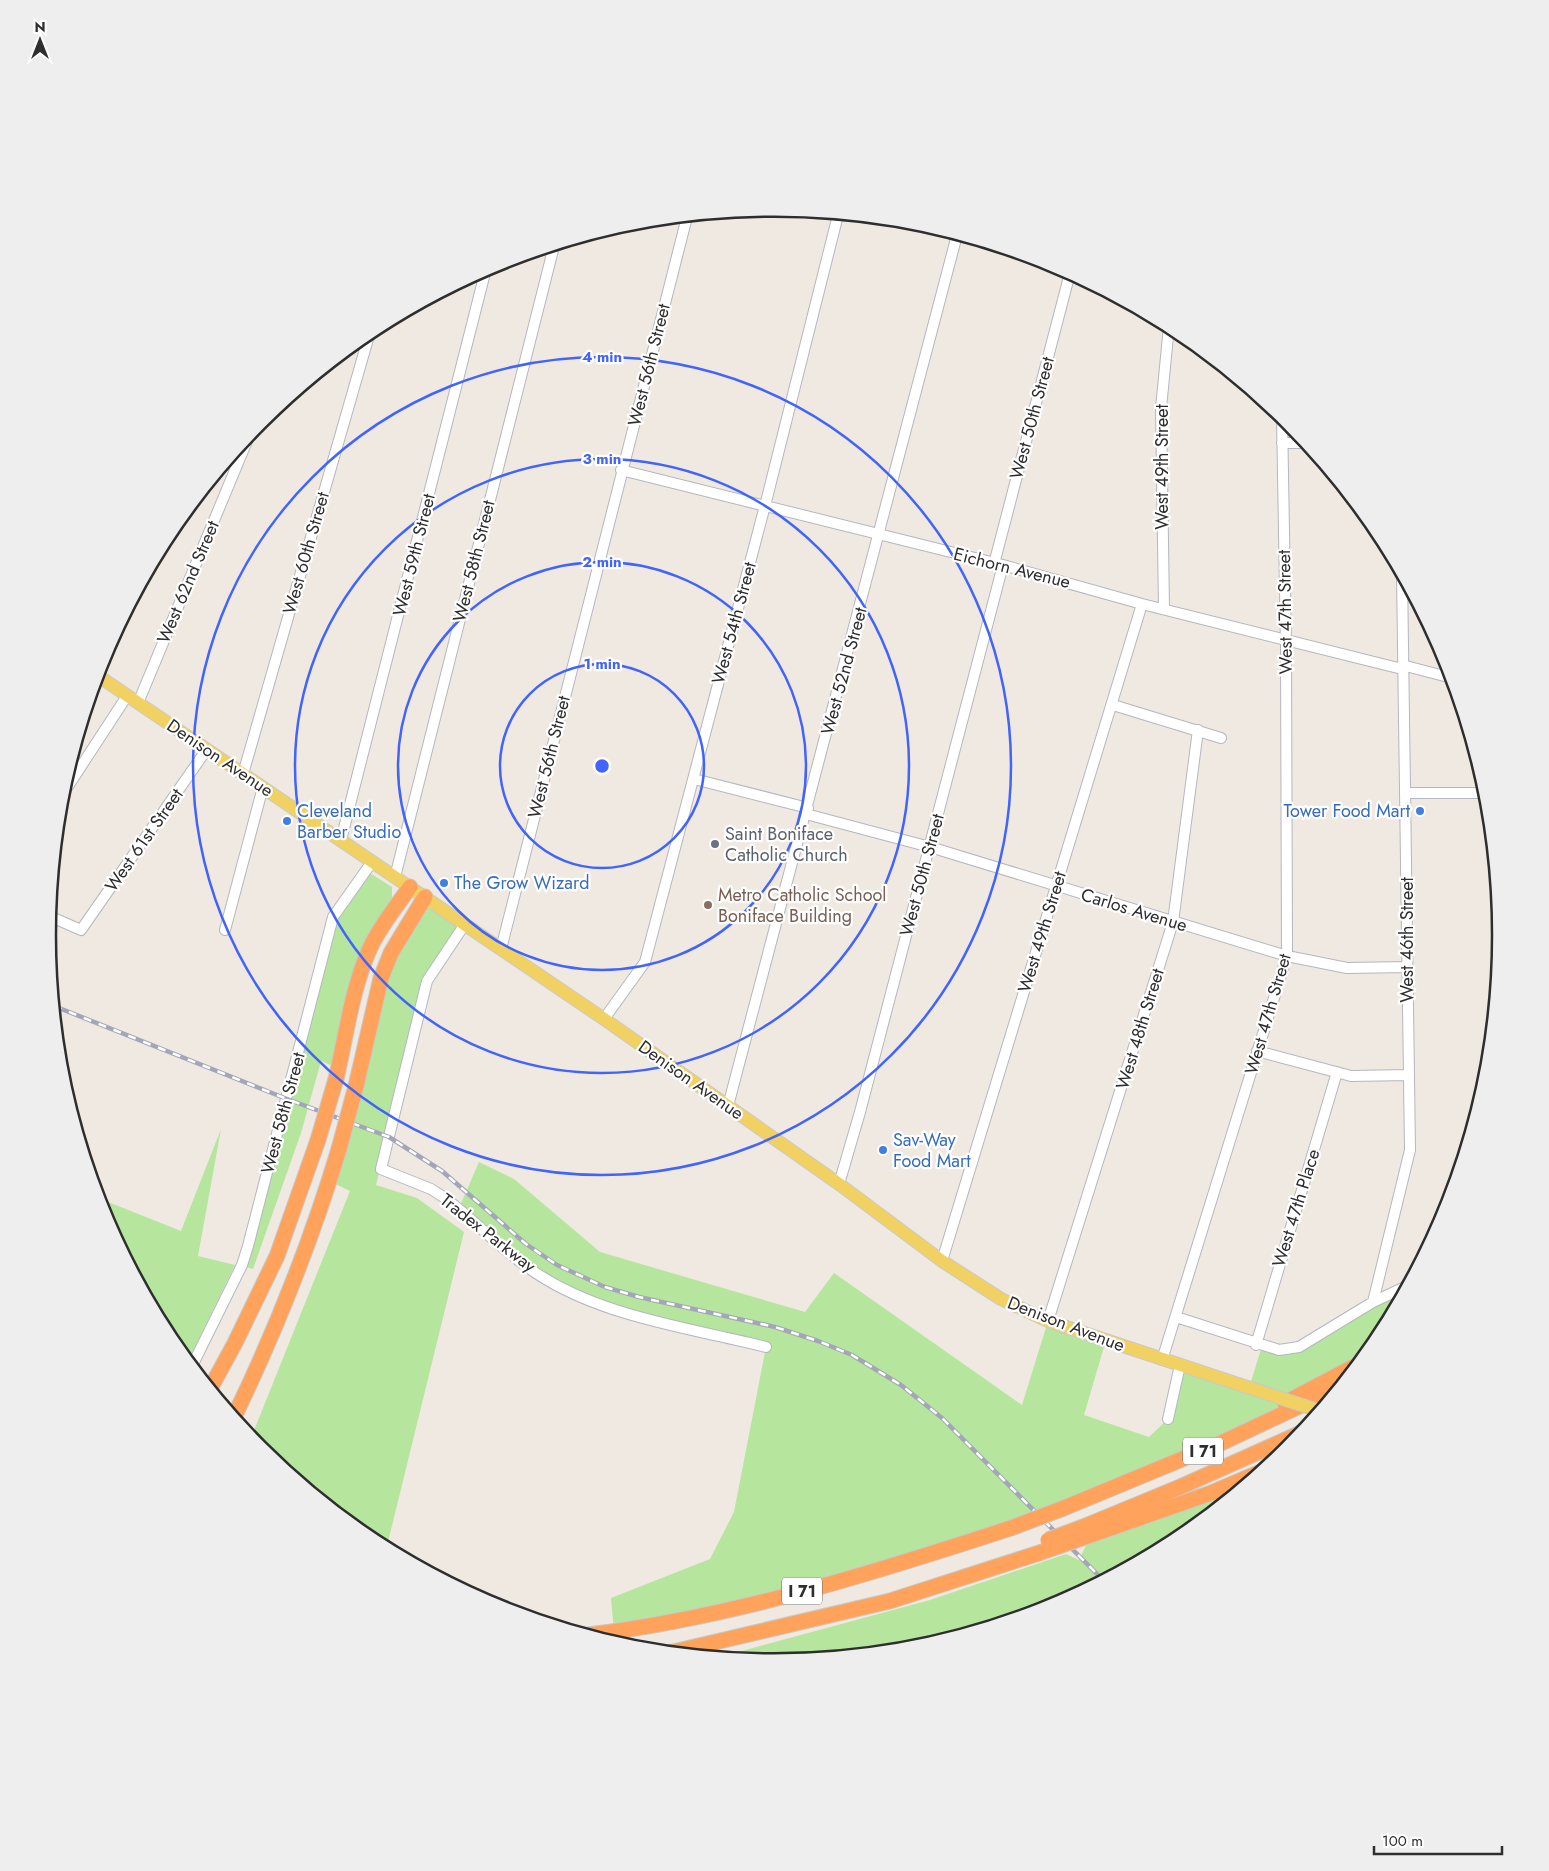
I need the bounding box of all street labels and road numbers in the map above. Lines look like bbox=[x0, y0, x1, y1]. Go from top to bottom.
street label: West 56th Street bbox=[621, 300, 677, 429]
street label: West 50th Street bbox=[1003, 353, 1061, 482]
street label: West 49th Street bbox=[1149, 404, 1175, 530]
street label: West 60th Street bbox=[276, 488, 336, 617]
street label: West 59th Street bbox=[386, 490, 442, 619]
street label: West 58th Street bbox=[446, 497, 502, 625]
street label: West 62nd Street bbox=[150, 516, 226, 648]
street label: Eichorn Avenue bbox=[951, 541, 1073, 595]
street label: West 47th Street bbox=[1271, 549, 1299, 675]
street label: West 54th Street bbox=[705, 558, 763, 687]
street label: West 52nd Street bbox=[814, 604, 874, 738]
street label: West 56th Street bbox=[521, 692, 577, 821]
street label: Denison Avenue bbox=[161, 713, 279, 803]
street label: West 61st Street bbox=[99, 782, 190, 897]
street label: West 50th Street bbox=[893, 810, 951, 939]
street label: West 49th Street bbox=[1011, 867, 1073, 996]
street label: West 46th Street bbox=[1394, 877, 1420, 1003]
street label: Carlos Avenue bbox=[1078, 882, 1190, 938]
street label: West 47th Street bbox=[1238, 950, 1298, 1078]
street label: West 48th Street bbox=[1109, 965, 1171, 1093]
street label: Denison Avenue bbox=[633, 1034, 749, 1126]
street label: West 58th Street bbox=[254, 1049, 312, 1177]
street label: West 47th Place bbox=[1266, 1146, 1326, 1270]
street label: Tradex Parkway bbox=[435, 1187, 541, 1279]
street label: Denison Avenue bbox=[1004, 1290, 1128, 1358]
road number: I 71 bbox=[1183, 1438, 1223, 1464]
road number: I 71 bbox=[782, 1578, 822, 1604]

